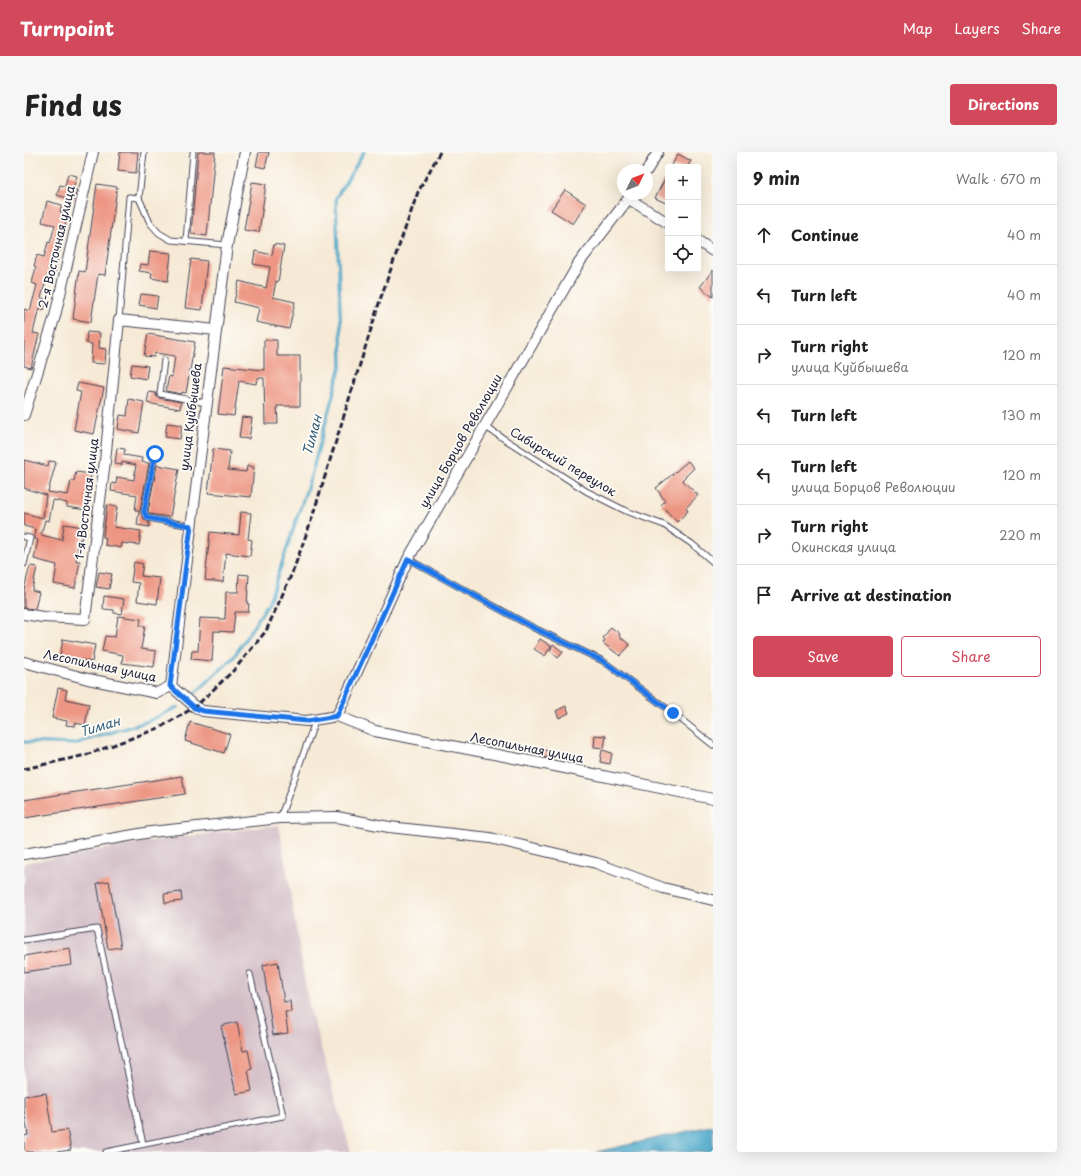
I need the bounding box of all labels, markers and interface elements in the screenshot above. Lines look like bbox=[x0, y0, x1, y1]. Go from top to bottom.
text: Turnpoint bbox=[20, 14, 114, 42]
text: Map bbox=[903, 18, 933, 39]
text: Layers bbox=[955, 18, 1000, 39]
text: Share bbox=[1022, 18, 1061, 39]
text: Find us bbox=[24, 83, 122, 126]
button: Directions bbox=[950, 84, 1057, 125]
north arrow bbox=[617, 164, 653, 200]
map controls bbox=[665, 164, 701, 272]
button: + bbox=[665, 164, 701, 200]
text: 9 min bbox=[753, 165, 800, 191]
text: Walk · 670 m bbox=[956, 169, 1041, 188]
street label: 2-я Восточная улица bbox=[33, 183, 79, 310]
button: − bbox=[665, 200, 701, 236]
text: Continue bbox=[791, 223, 859, 246]
icon: ahead bbox=[753, 224, 775, 246]
text: 40 m bbox=[1007, 225, 1041, 244]
button: locate bbox=[665, 236, 701, 272]
text: Turn left bbox=[791, 283, 857, 306]
icon: left bbox=[753, 284, 775, 306]
text: 40 m bbox=[1007, 285, 1041, 304]
text: Turn right bbox=[791, 334, 868, 357]
icon: right bbox=[753, 344, 775, 366]
text: 120 m bbox=[1002, 345, 1041, 364]
text: улица Куйбышева bbox=[791, 357, 909, 376]
street label: улица Куйбышева bbox=[174, 361, 206, 472]
street label: улица Борцов Революции bbox=[414, 370, 506, 511]
text: Turn left bbox=[791, 403, 857, 426]
icon: left bbox=[753, 404, 775, 426]
text: 130 m bbox=[1002, 405, 1041, 424]
water label: Тиман bbox=[297, 412, 326, 457]
street label: Сибирский переулок bbox=[507, 422, 621, 501]
street label: 1-я Восточная улица bbox=[70, 437, 102, 561]
route start bbox=[146, 445, 164, 463]
text: Turn left bbox=[791, 454, 857, 477]
icon: left bbox=[753, 464, 775, 486]
text: 120 m bbox=[1002, 465, 1041, 484]
text: улица Борцов Революции bbox=[791, 477, 956, 496]
text: Turn right bbox=[791, 514, 868, 537]
icon: right bbox=[753, 524, 775, 546]
text: 220 m bbox=[999, 525, 1041, 544]
text: Окинская улица bbox=[791, 537, 896, 556]
text: Arrive at destination bbox=[791, 583, 952, 606]
icon: arrive bbox=[753, 584, 775, 606]
button: Save bbox=[753, 636, 893, 677]
button: Share bbox=[901, 636, 1041, 677]
street label: Лесопильная улица bbox=[42, 644, 159, 686]
route end bbox=[664, 704, 682, 722]
water label: Тиман bbox=[77, 710, 123, 741]
street label: Лесопильная улица bbox=[469, 727, 586, 767]

